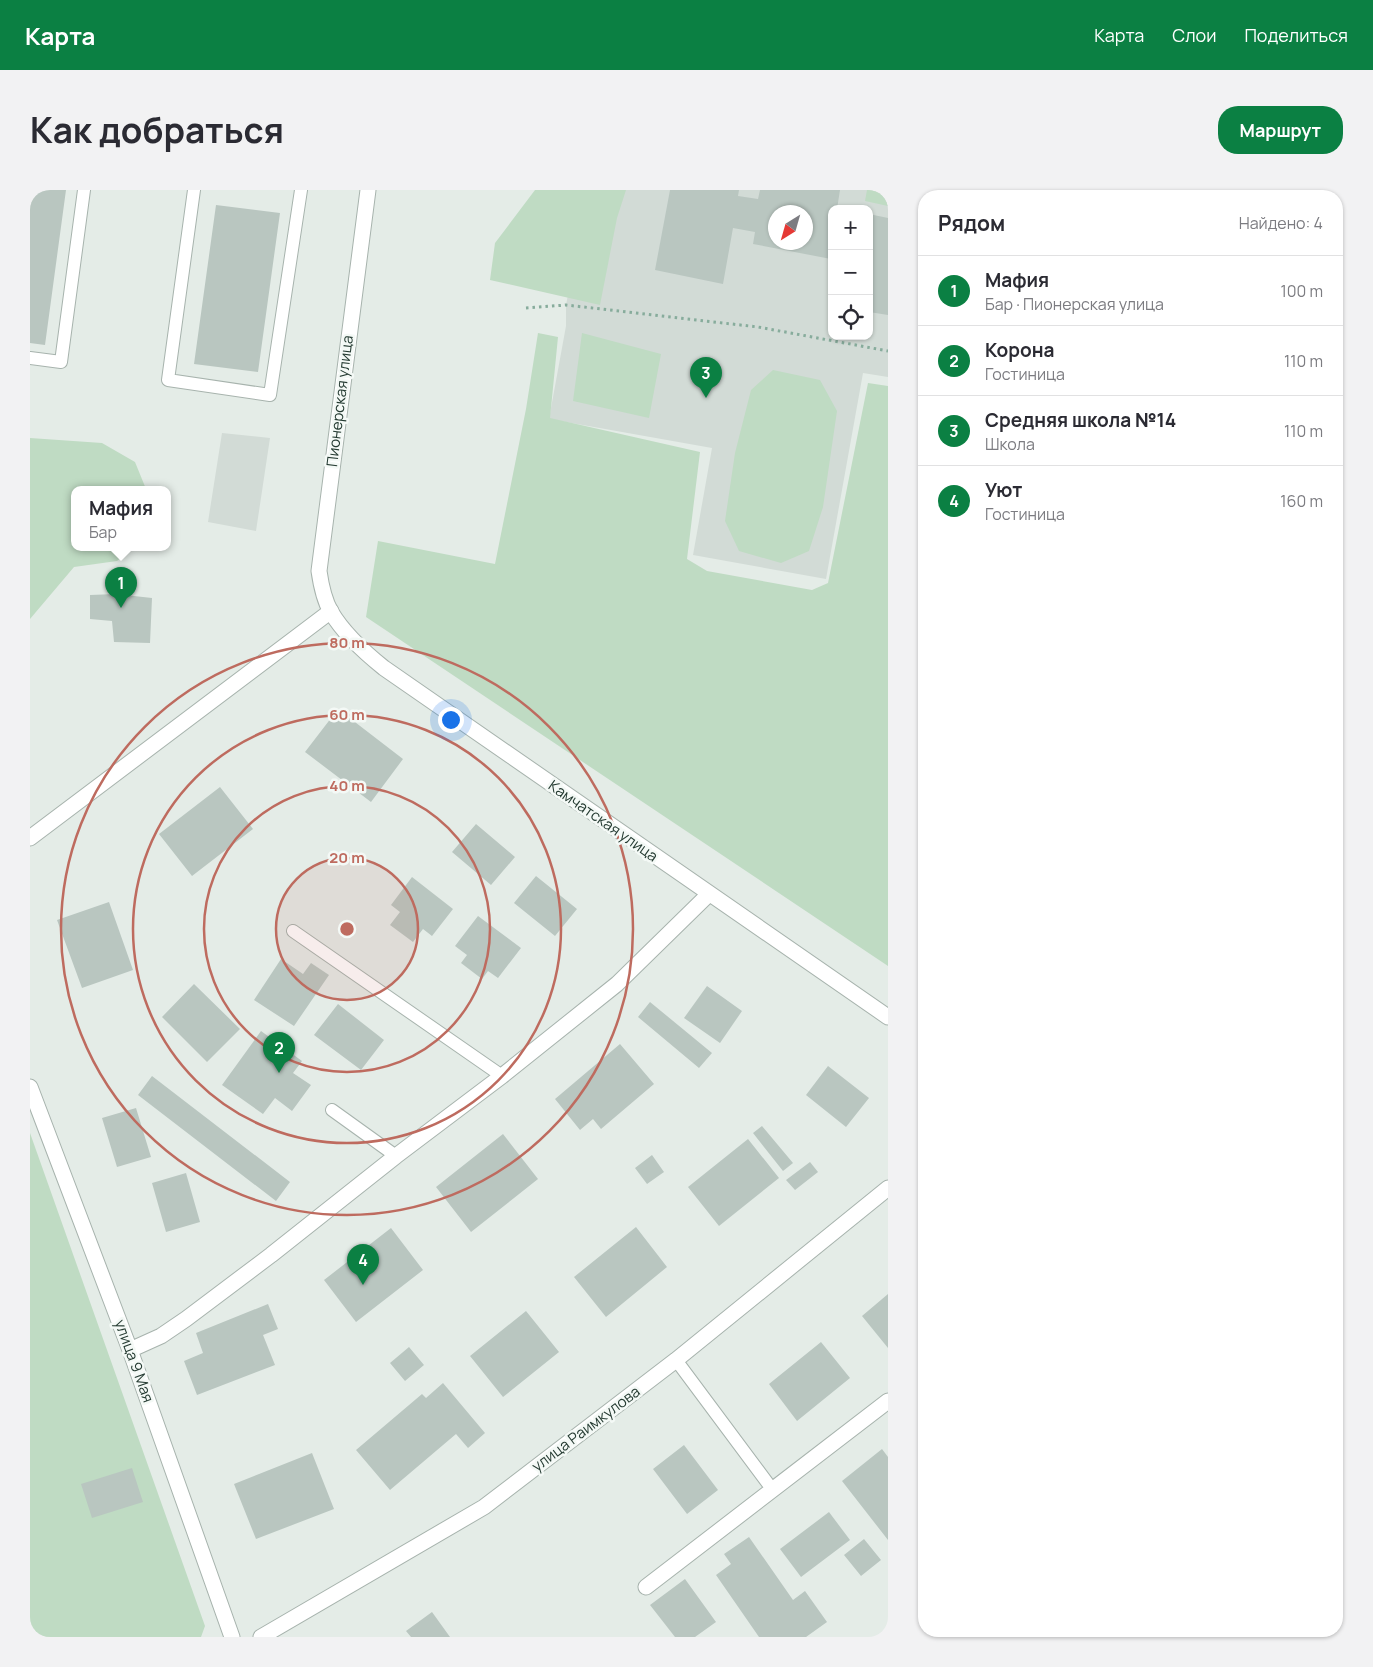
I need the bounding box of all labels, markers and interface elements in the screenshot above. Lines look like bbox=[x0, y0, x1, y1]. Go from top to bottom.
text: Карта bbox=[25, 19, 95, 52]
text: Карта bbox=[1094, 23, 1144, 47]
text: Слои bbox=[1172, 23, 1216, 47]
text: Поделиться bbox=[1244, 23, 1348, 47]
text: Как добраться bbox=[30, 106, 284, 154]
button: Маршрут bbox=[1218, 106, 1343, 154]
north arrow bbox=[768, 205, 813, 250]
map controls bbox=[828, 205, 873, 340]
button: + bbox=[828, 205, 873, 250]
text: Рядом bbox=[938, 209, 1005, 237]
text: Найдено: 4 bbox=[1239, 212, 1323, 234]
button: − bbox=[828, 250, 873, 295]
text: Мафия bbox=[985, 267, 1049, 293]
text: 1 bbox=[950, 280, 958, 302]
text: 100 m bbox=[1280, 280, 1323, 302]
text: Бар · Пионерская улица bbox=[985, 293, 1164, 315]
button: locate bbox=[828, 295, 873, 340]
street label: Пионерская улица bbox=[321, 334, 358, 468]
text: Корона bbox=[985, 337, 1055, 363]
text: 2 bbox=[949, 350, 959, 372]
text: 110 m bbox=[1284, 350, 1323, 372]
pin: 3 bbox=[690, 357, 722, 398]
text: Гостиница bbox=[985, 363, 1065, 385]
text: Средняя школа №14 bbox=[985, 407, 1176, 433]
text: 3 bbox=[949, 420, 959, 442]
text: 110 m bbox=[1284, 420, 1323, 442]
text: Школа bbox=[985, 433, 1035, 455]
text: Уют bbox=[985, 477, 1022, 503]
popup bbox=[71, 486, 171, 551]
text: 4 bbox=[949, 490, 959, 512]
text: 160 m bbox=[1280, 490, 1323, 512]
text: Мафия bbox=[89, 495, 153, 521]
text: Гостиница bbox=[985, 503, 1065, 525]
text: Бар bbox=[89, 521, 117, 543]
pin: 1 bbox=[105, 567, 137, 608]
text: 80 m bbox=[329, 632, 365, 653]
text: 60 m bbox=[329, 704, 365, 725]
your location bbox=[438, 707, 464, 733]
text: 40 m bbox=[329, 775, 365, 796]
street label: Камчатская улица bbox=[544, 775, 662, 866]
text: 20 m bbox=[329, 847, 365, 868]
centre of rings bbox=[338, 920, 356, 938]
pin: 2 bbox=[263, 1032, 295, 1073]
pin: 4 bbox=[347, 1244, 379, 1285]
street label: улица 9 Мая bbox=[110, 1316, 159, 1405]
street label: улица Раимкулова bbox=[527, 1381, 644, 1476]

